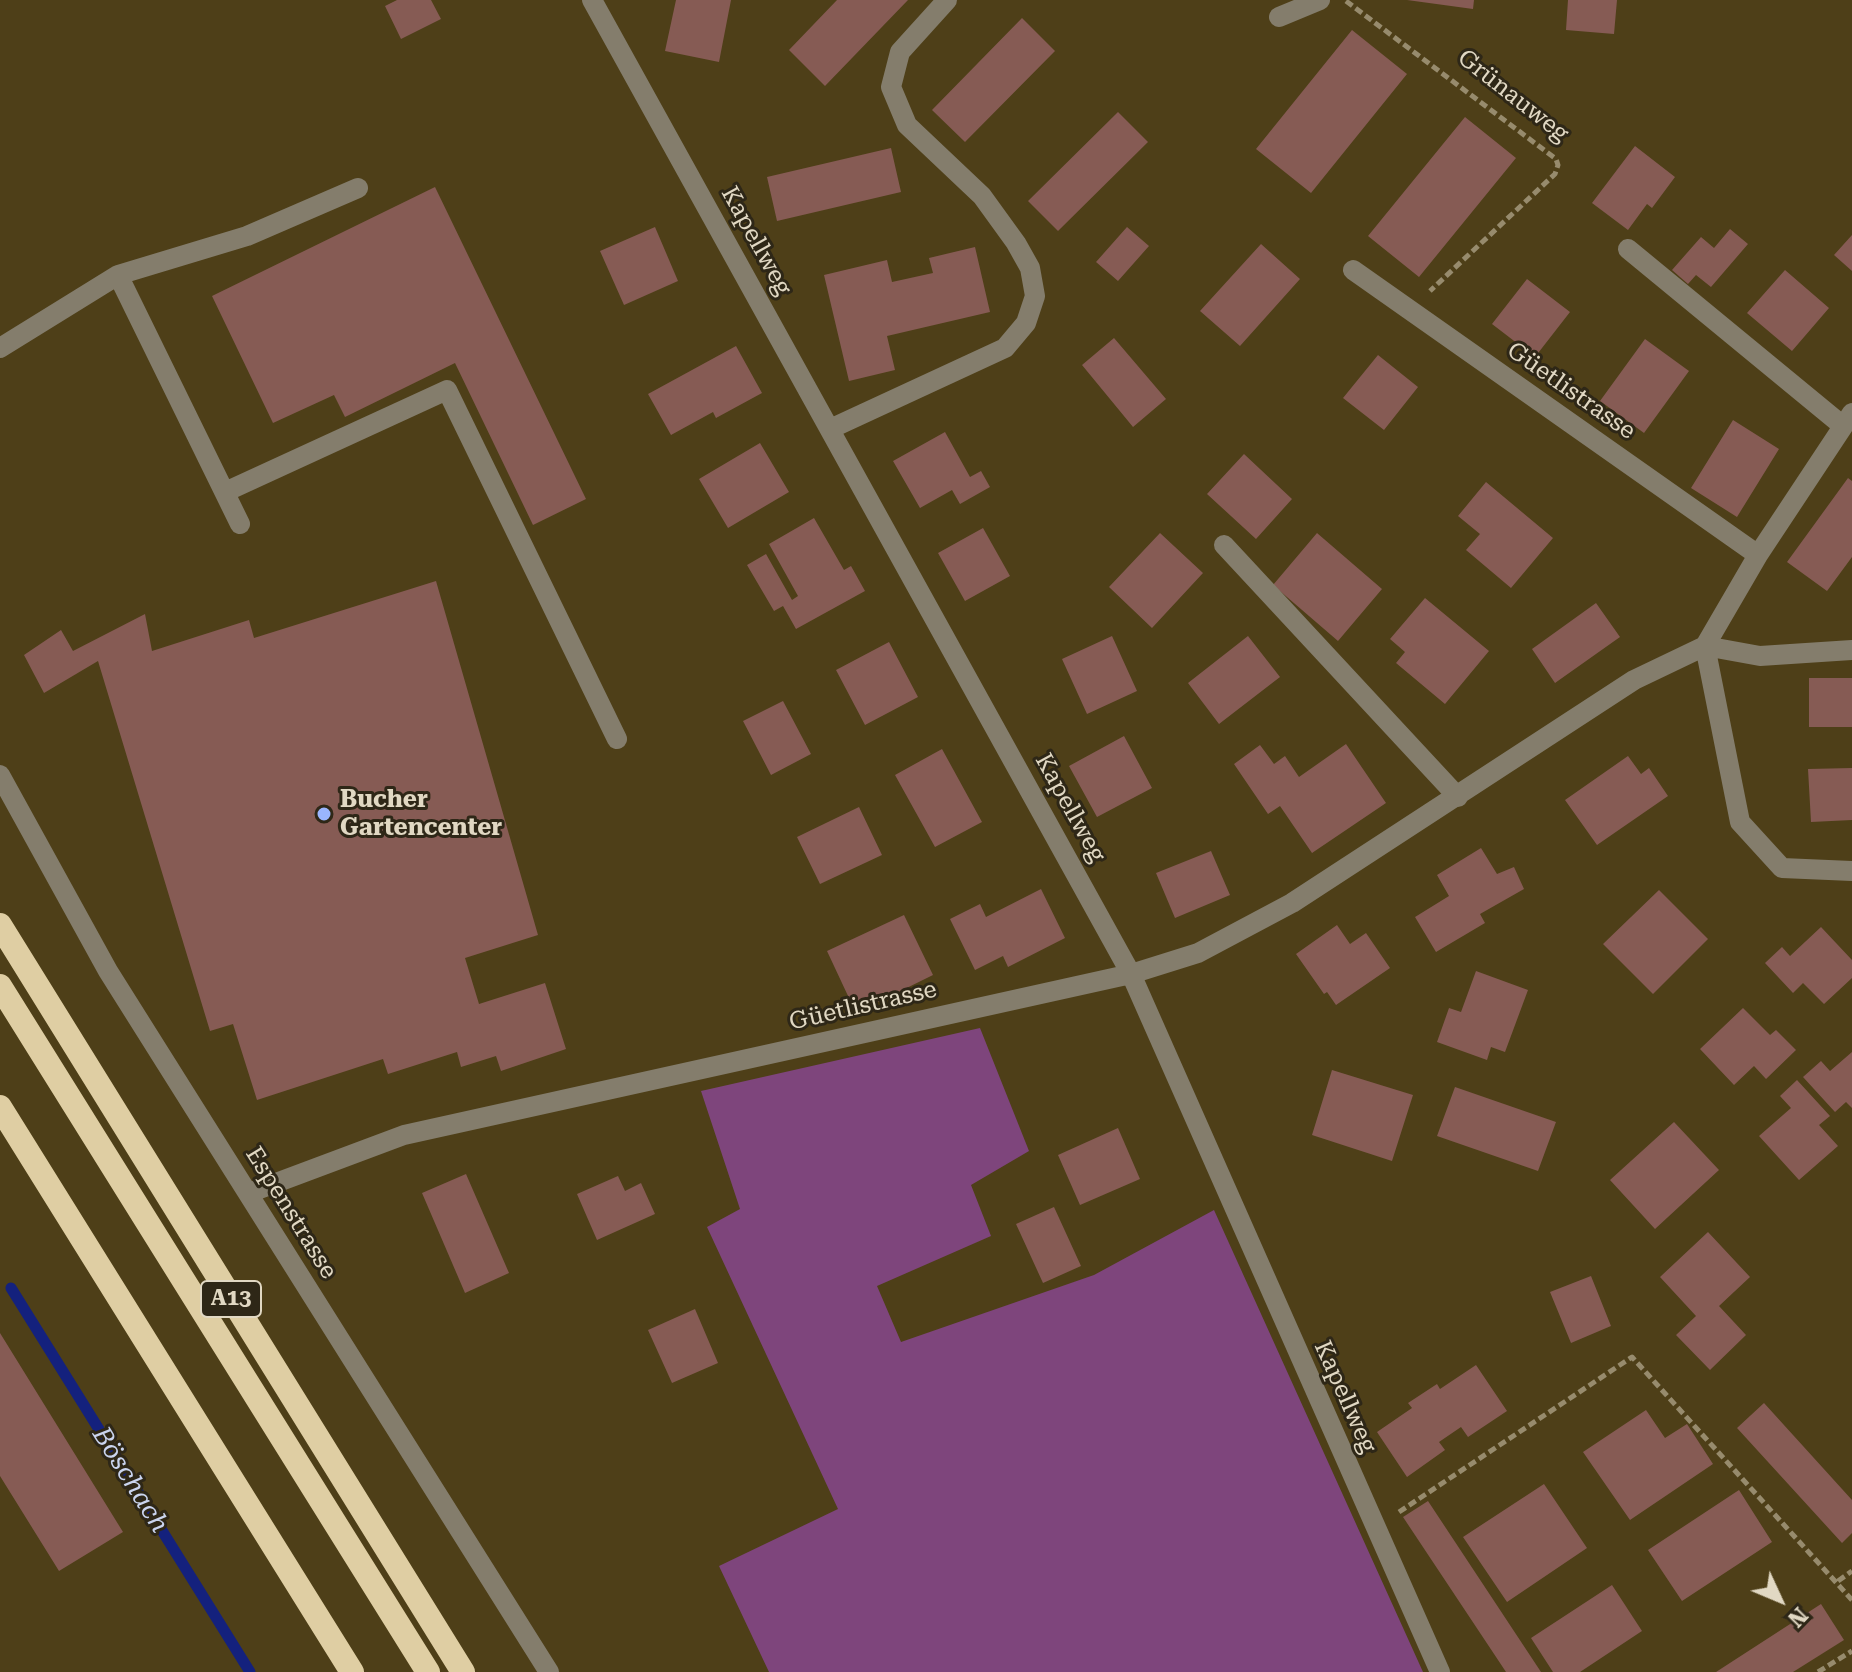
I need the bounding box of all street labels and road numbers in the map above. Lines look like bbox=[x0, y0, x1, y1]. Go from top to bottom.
street label: Grünauweg bbox=[1452, 44, 1574, 148]
street label: Kapellweg bbox=[714, 182, 798, 300]
street label: Güetlistrasse bbox=[1501, 336, 1641, 446]
street label: Kapellweg bbox=[1028, 749, 1112, 867]
street label: Güetlistrasse bbox=[787, 975, 939, 1037]
street label: Espenstrasse bbox=[239, 1142, 343, 1284]
road number: A13 bbox=[201, 1281, 261, 1317]
street label: Kapellweg bbox=[1308, 1336, 1382, 1458]

